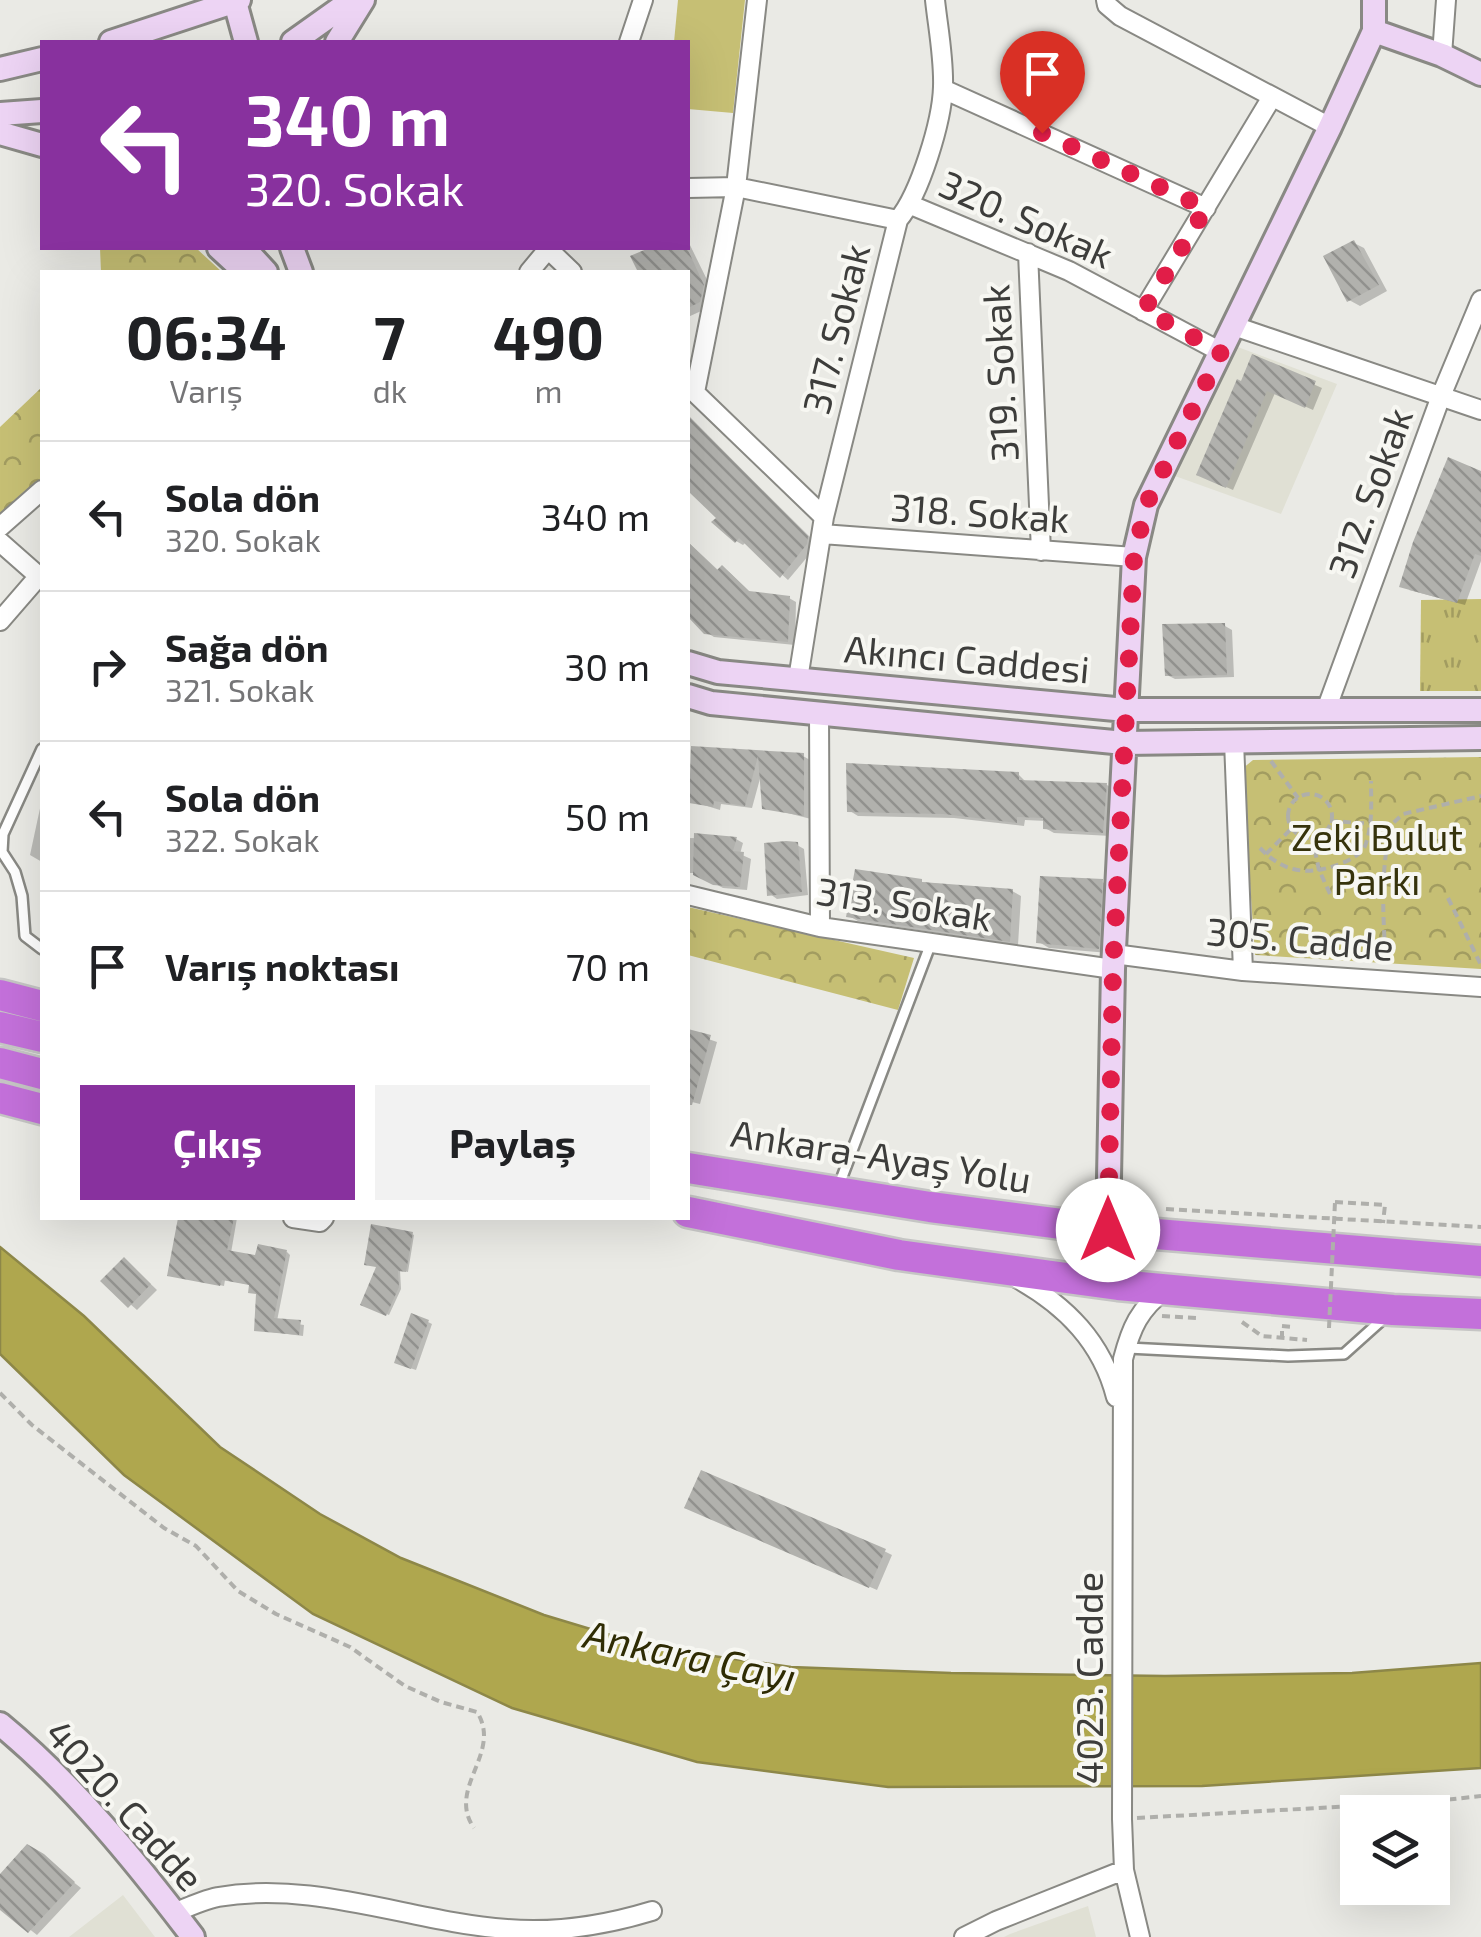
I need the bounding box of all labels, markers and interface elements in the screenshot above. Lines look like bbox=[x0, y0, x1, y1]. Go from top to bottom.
pin bbox=[1000, 31, 1085, 134]
icon: arrive bbox=[1015, 46, 1070, 101]
text: 340 m bbox=[245, 76, 450, 160]
icon: left bbox=[80, 80, 210, 210]
street label: 320. Sokak bbox=[933, 160, 1121, 277]
text: 320. Sokak bbox=[245, 161, 464, 215]
street label: 317. Sokak bbox=[792, 239, 878, 418]
street label: 319. Sokak bbox=[971, 283, 1027, 463]
text: 06:34 bbox=[126, 300, 287, 372]
text: 7 bbox=[374, 300, 406, 372]
text: 490 bbox=[493, 300, 604, 372]
text: Varış bbox=[170, 371, 243, 409]
text: dk bbox=[372, 371, 407, 409]
text: m bbox=[534, 371, 563, 409]
street label: 312. Sokak bbox=[1317, 401, 1421, 583]
text: Sola dön bbox=[165, 474, 320, 520]
street label: 318. Sokak bbox=[889, 483, 1071, 541]
icon: left bbox=[80, 489, 135, 544]
text: 340 m bbox=[541, 493, 650, 539]
text: 320. Sokak bbox=[165, 520, 321, 558]
text: Sağa dön bbox=[165, 624, 329, 670]
street label: Akıncı Caddesi bbox=[842, 624, 1092, 692]
icon: right bbox=[80, 639, 135, 694]
text: 30 m bbox=[564, 643, 650, 689]
text: 321. Sokak bbox=[165, 670, 314, 708]
text: Sola dön bbox=[165, 774, 320, 820]
icon: left bbox=[80, 789, 135, 844]
text: 50 m bbox=[565, 793, 650, 839]
park label: Zeki Bulut Parkı bbox=[1291, 813, 1463, 903]
text: 322. Sokak bbox=[165, 820, 320, 858]
street label: 313. Sokak bbox=[813, 866, 995, 940]
street label: 305. Cadde bbox=[1204, 907, 1396, 969]
icon: arrive bbox=[80, 939, 135, 994]
text: Varış noktası bbox=[165, 943, 400, 989]
text: 70 m bbox=[566, 943, 650, 989]
button: Çıkış bbox=[80, 1085, 355, 1200]
button: Paylaş bbox=[375, 1085, 650, 1200]
street label: Ankara-Ayaş Yolu bbox=[728, 1109, 1035, 1202]
position arrow bbox=[1056, 1178, 1160, 1282]
street label: 4023. Cadde bbox=[1065, 1572, 1111, 1784]
water label: Ankara Çayı bbox=[578, 1608, 801, 1702]
street label: 4020. Cadde bbox=[37, 1710, 214, 1900]
map controls bbox=[1340, 1795, 1450, 1905]
button: layers bbox=[1340, 1795, 1450, 1905]

